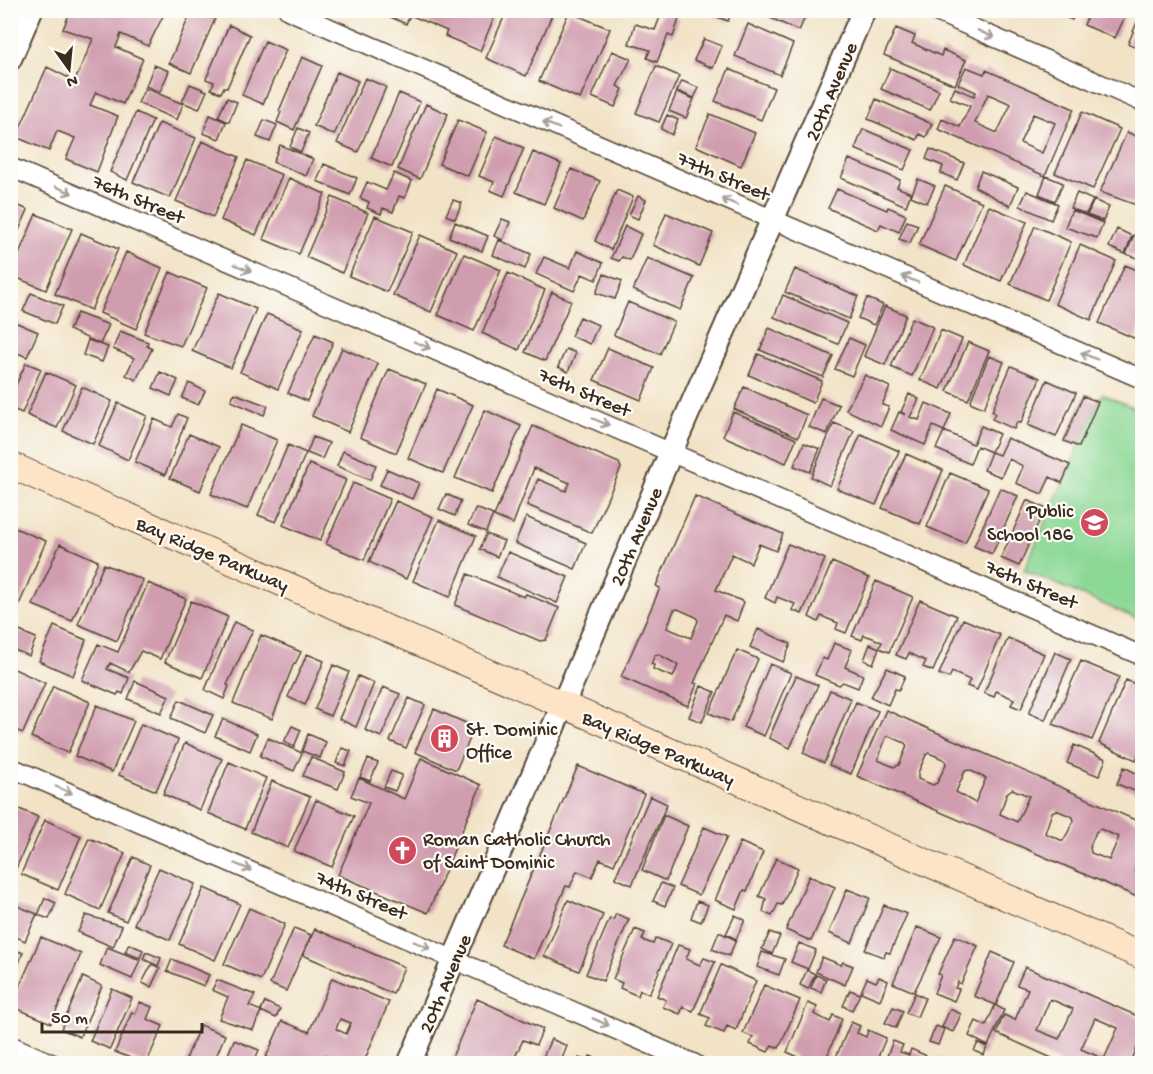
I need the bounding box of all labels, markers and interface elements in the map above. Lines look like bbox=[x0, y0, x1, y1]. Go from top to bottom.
one-way arrow bbox=[976, 29, 995, 40]
north arrow bbox=[39, 39, 99, 99]
street label: 20th Avenue bbox=[802, 39, 865, 145]
text: N bbox=[64, 70, 79, 91]
one-way arrow bbox=[543, 119, 561, 130]
street label: 77th Street bbox=[672, 148, 774, 209]
street label: 76th Street bbox=[87, 171, 189, 232]
one-way arrow bbox=[55, 185, 73, 196]
one-way arrow bbox=[722, 196, 740, 208]
one-way arrow bbox=[234, 263, 252, 274]
one-way arrow bbox=[901, 273, 919, 285]
one-way arrow bbox=[413, 340, 431, 351]
one-way arrow bbox=[1080, 350, 1098, 361]
street label: 76th Street bbox=[533, 364, 635, 425]
one-way arrow bbox=[592, 417, 610, 429]
street label: 20th Avenue bbox=[607, 484, 670, 590]
place label: Public School 186 bbox=[987, 502, 1074, 548]
school or university icon: Public School 186 bbox=[1078, 506, 1110, 538]
street label: Bay Ridge Parkway bbox=[131, 513, 291, 599]
street label: 76th Street bbox=[980, 556, 1082, 617]
street label: Bay Ridge Parkway bbox=[577, 707, 737, 793]
place label: St. Dominic Office bbox=[466, 720, 558, 766]
building icon: St. Dominic Office bbox=[429, 723, 461, 755]
one-way arrow bbox=[55, 785, 73, 796]
place label: Roman Catholic Church of Saint Dominic bbox=[423, 830, 611, 876]
church icon: Roman Catholic Church of Saint Dominic bbox=[386, 834, 418, 866]
one-way arrow bbox=[234, 862, 252, 873]
street label: 74th Street bbox=[311, 867, 411, 927]
street label: 20th Avenue bbox=[416, 931, 479, 1037]
one-way arrow bbox=[413, 940, 431, 951]
scale bar bbox=[42, 996, 202, 1034]
text: 50 m bbox=[51, 1009, 88, 1030]
one-way arrow bbox=[592, 1018, 610, 1029]

